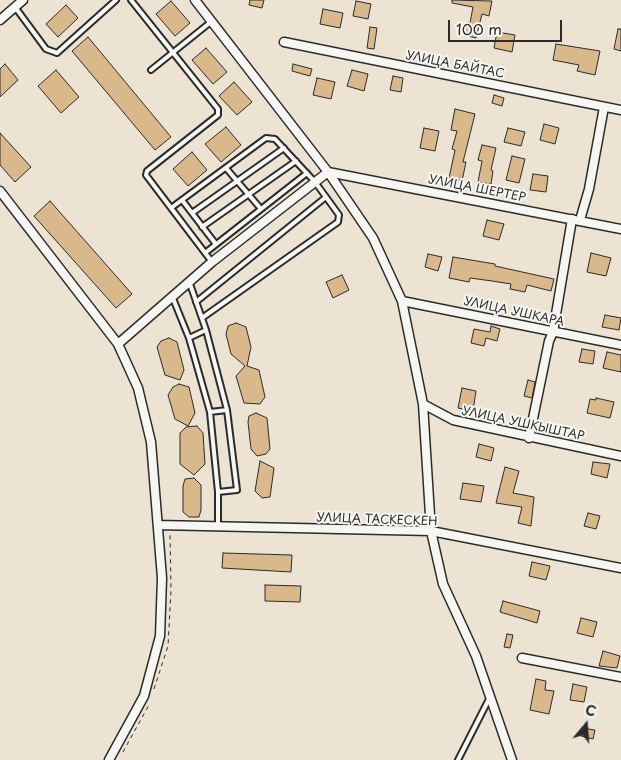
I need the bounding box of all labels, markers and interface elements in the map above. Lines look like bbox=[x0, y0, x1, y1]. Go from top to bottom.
scale bar bbox=[451, 10, 565, 42]
text: 100 m bbox=[456, 17, 502, 40]
street label: УЛИЦА БАЙТАС bbox=[404, 48, 506, 82]
street label: УЛИЦА ШЕРТЕР bbox=[427, 172, 527, 206]
street label: УЛИЦА УШКАРА bbox=[462, 294, 566, 330]
street label: УЛИЦА УШКЫШТАР bbox=[460, 404, 586, 444]
street label: УЛИЦА ТАСКЕСКЕН bbox=[316, 511, 438, 529]
text: С bbox=[583, 699, 599, 722]
north arrow bbox=[561, 700, 611, 750]

